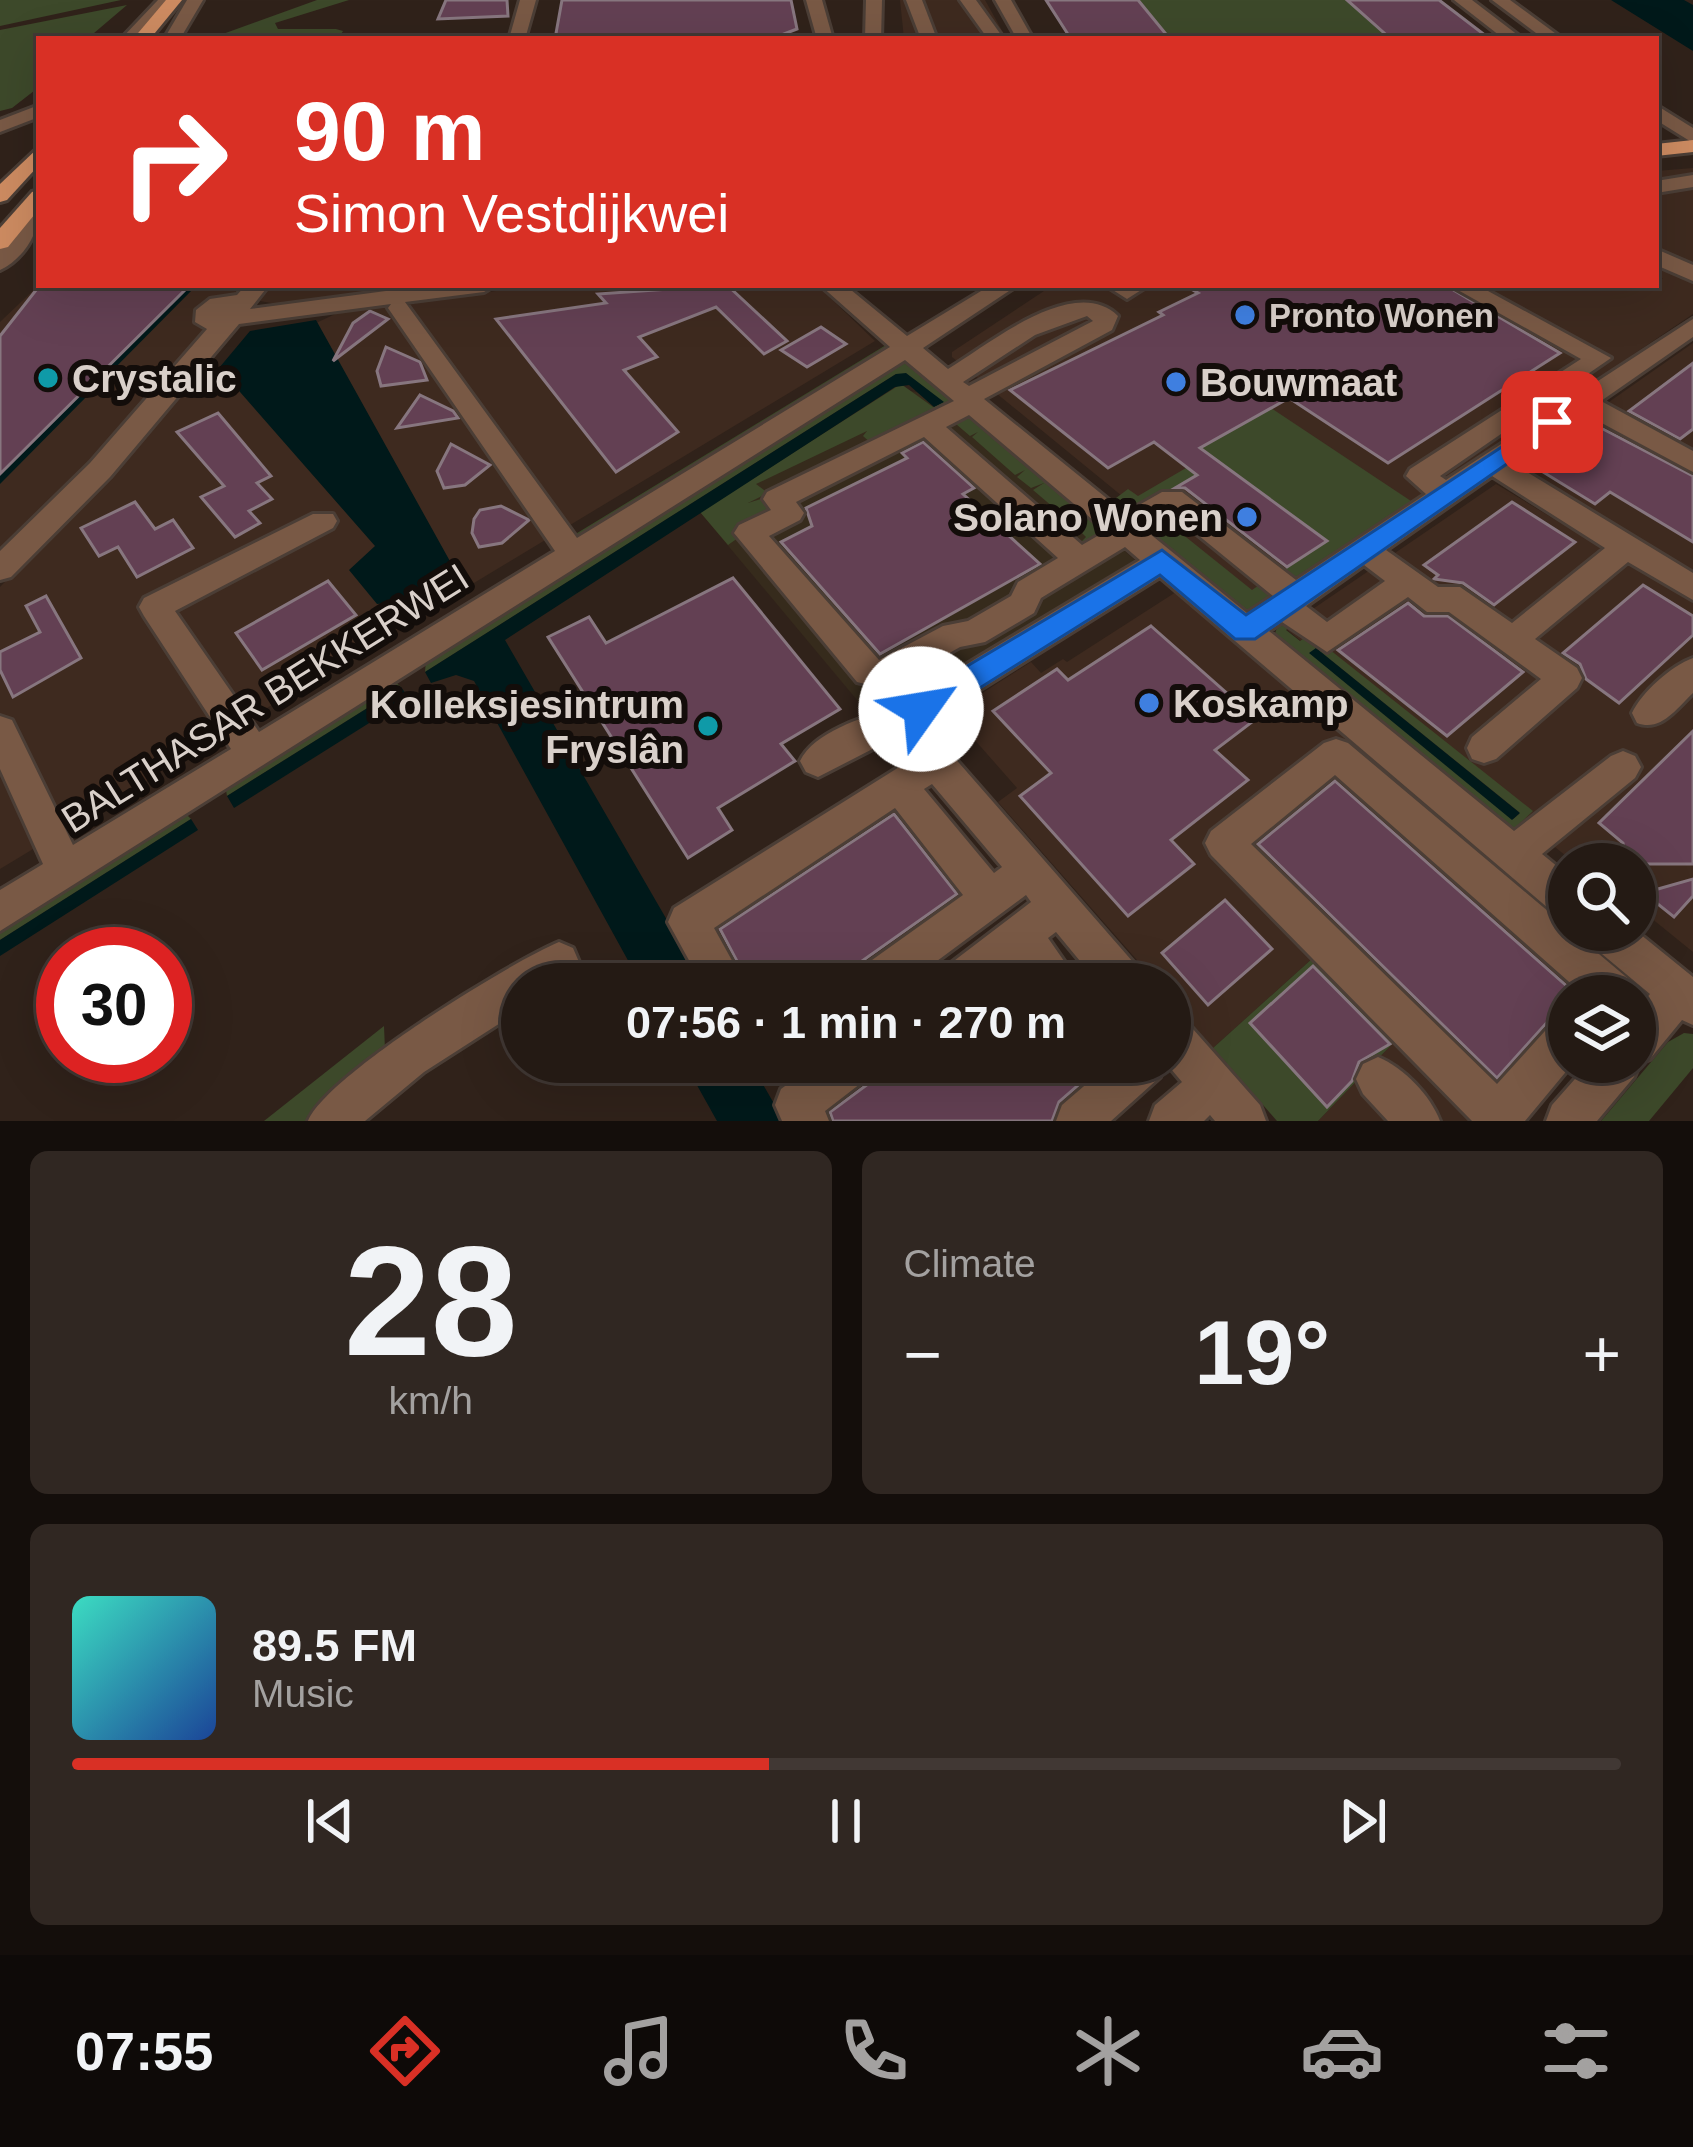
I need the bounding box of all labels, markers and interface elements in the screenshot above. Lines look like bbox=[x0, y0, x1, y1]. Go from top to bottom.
icon: right bbox=[96, 84, 252, 240]
text: 90 m bbox=[294, 84, 485, 178]
text: Simon Vestdijkwei bbox=[294, 183, 729, 243]
place label: Pronto Wonen bbox=[1269, 297, 1494, 334]
marker: Pronto Wonen bbox=[1232, 302, 1258, 328]
place label: Crystalic bbox=[72, 357, 237, 400]
place label: Bouwmaat bbox=[1200, 361, 1397, 404]
marker: Crystalic bbox=[35, 365, 61, 391]
marker: Bouwmaat bbox=[1163, 369, 1189, 395]
pin bbox=[1501, 371, 1603, 473]
icon: arrive bbox=[1519, 389, 1585, 455]
place label: Solano Wonen bbox=[953, 496, 1223, 539]
marker: Solano Wonen bbox=[1234, 504, 1260, 530]
street label: BALTHASAR BEKKERWEI bbox=[54, 555, 476, 841]
position arrow bbox=[858, 646, 984, 772]
place label: Koskamp bbox=[1173, 682, 1349, 725]
place label: Kolleksjesintrum Fryslân bbox=[370, 683, 684, 771]
marker: Koskamp bbox=[1136, 690, 1162, 716]
marker: Kolleksjesintrum Fryslân bbox=[695, 713, 721, 739]
map controls bbox=[1548, 843, 1656, 1083]
button: search bbox=[1548, 843, 1656, 951]
speed limit sign: 30 bbox=[36, 927, 192, 1083]
button: layers bbox=[1548, 975, 1656, 1083]
text: 07:56 · 1 min · 270 m bbox=[626, 997, 1066, 1048]
text: 28 bbox=[344, 1214, 518, 1388]
text: Climate bbox=[904, 1242, 1036, 1285]
text: 19° bbox=[1194, 1303, 1330, 1403]
text: − bbox=[904, 1317, 942, 1391]
text: + bbox=[1582, 1317, 1621, 1391]
text: km/h bbox=[388, 1379, 473, 1422]
text: 89.5 FM bbox=[252, 1620, 417, 1671]
text: Music bbox=[252, 1672, 354, 1715]
icon: previous bbox=[297, 1788, 363, 1854]
icon: pause bbox=[813, 1788, 879, 1854]
icon: next bbox=[1330, 1788, 1396, 1854]
icon: directions bbox=[363, 2009, 447, 2093]
icon: music bbox=[597, 2009, 681, 2093]
icon: phone bbox=[832, 2009, 916, 2093]
icon: climate bbox=[1066, 2009, 1150, 2093]
icon: car bbox=[1300, 2009, 1384, 2093]
icon: filters bbox=[1534, 2009, 1618, 2093]
text: 07:55 bbox=[75, 2021, 213, 2081]

